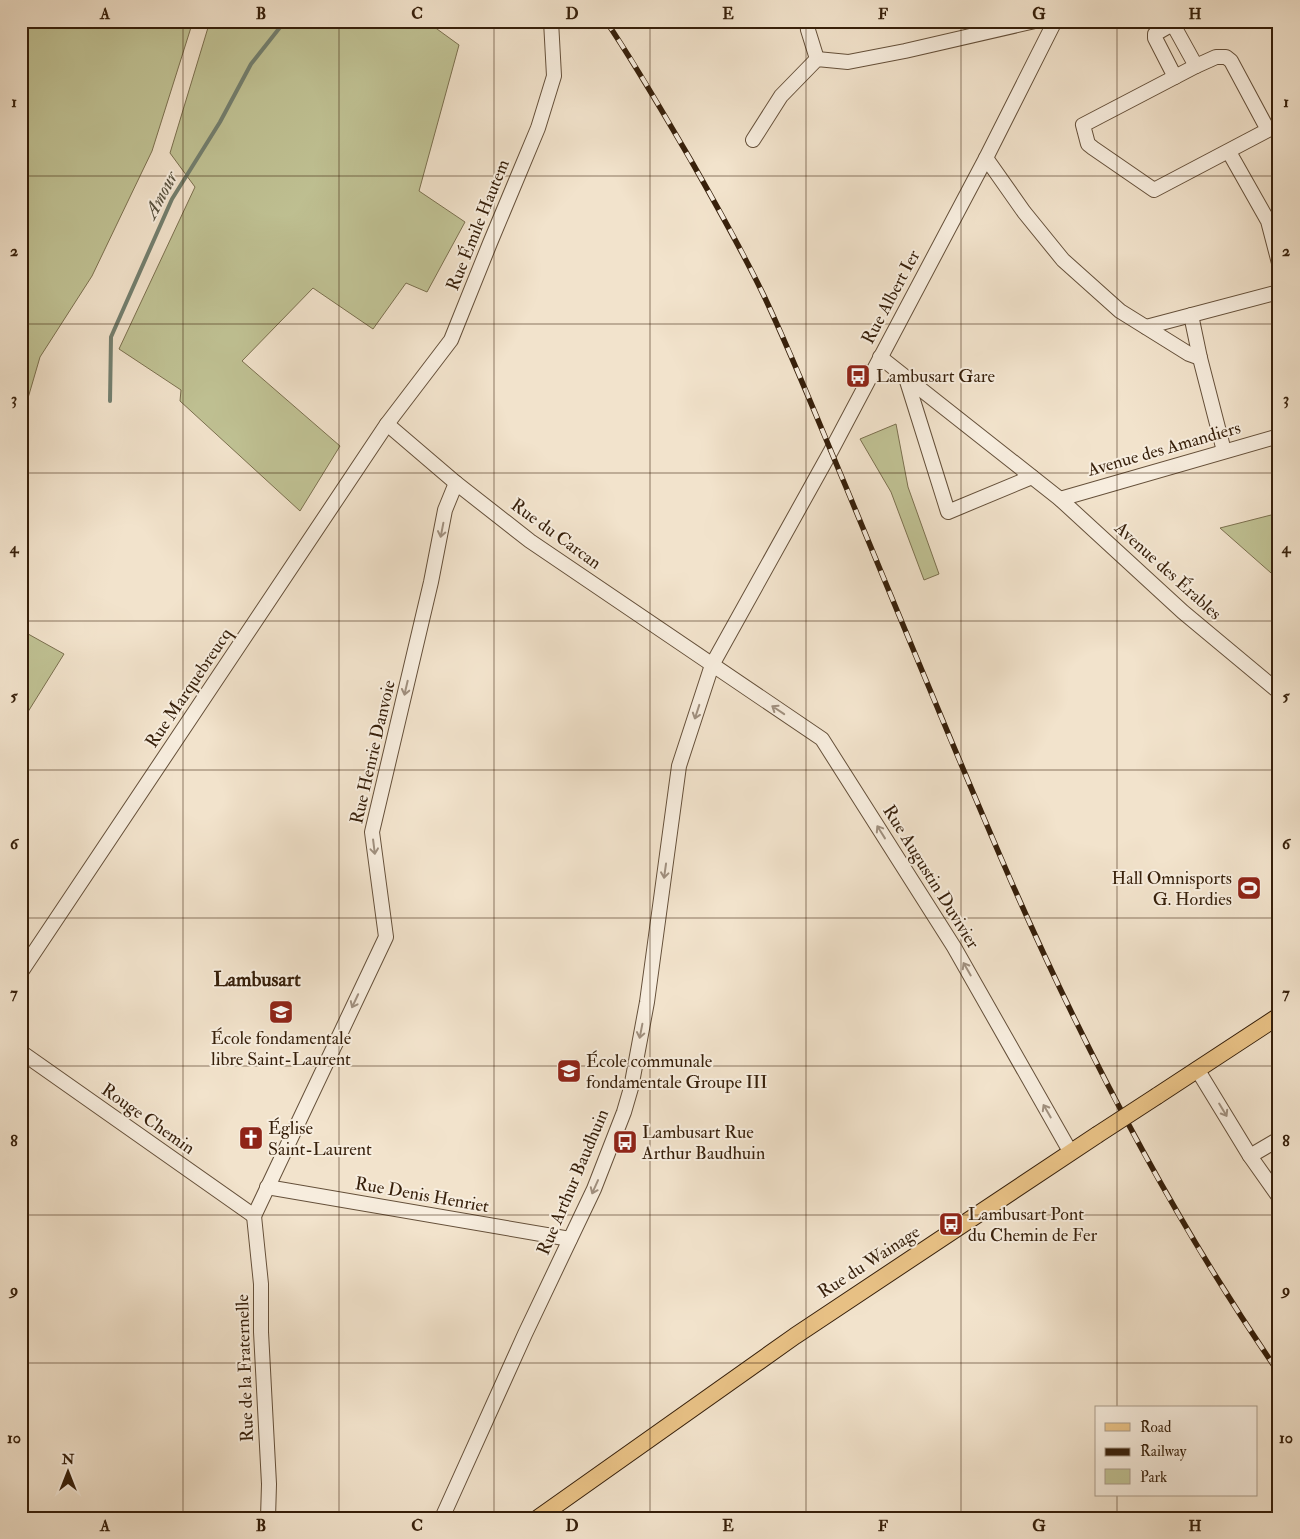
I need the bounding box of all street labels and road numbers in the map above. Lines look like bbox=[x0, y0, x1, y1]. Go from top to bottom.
street label: Rue Émile Hautem bbox=[441, 156, 515, 294]
street label: Rue Albert Ier bbox=[857, 246, 926, 348]
street label: Avenue des Amandiers bbox=[1084, 416, 1243, 482]
street label: Rue du Carcan bbox=[506, 493, 606, 575]
street label: Avenue des Érables bbox=[1109, 516, 1226, 625]
street label: Rue Marquebreucq bbox=[140, 623, 238, 752]
street label: Rue Henrie Danvoie bbox=[345, 677, 401, 826]
street label: Rue Augustin Duvivier bbox=[877, 801, 985, 953]
street label: Rouge Chemin bbox=[97, 1078, 199, 1160]
street label: Rue Arthur Baudhuin bbox=[532, 1105, 614, 1259]
street label: Rue Denis Henriet bbox=[353, 1172, 491, 1218]
street label: Rue du Wainage bbox=[814, 1220, 925, 1304]
street label: Rue de la Fraternelle bbox=[231, 1293, 259, 1442]

